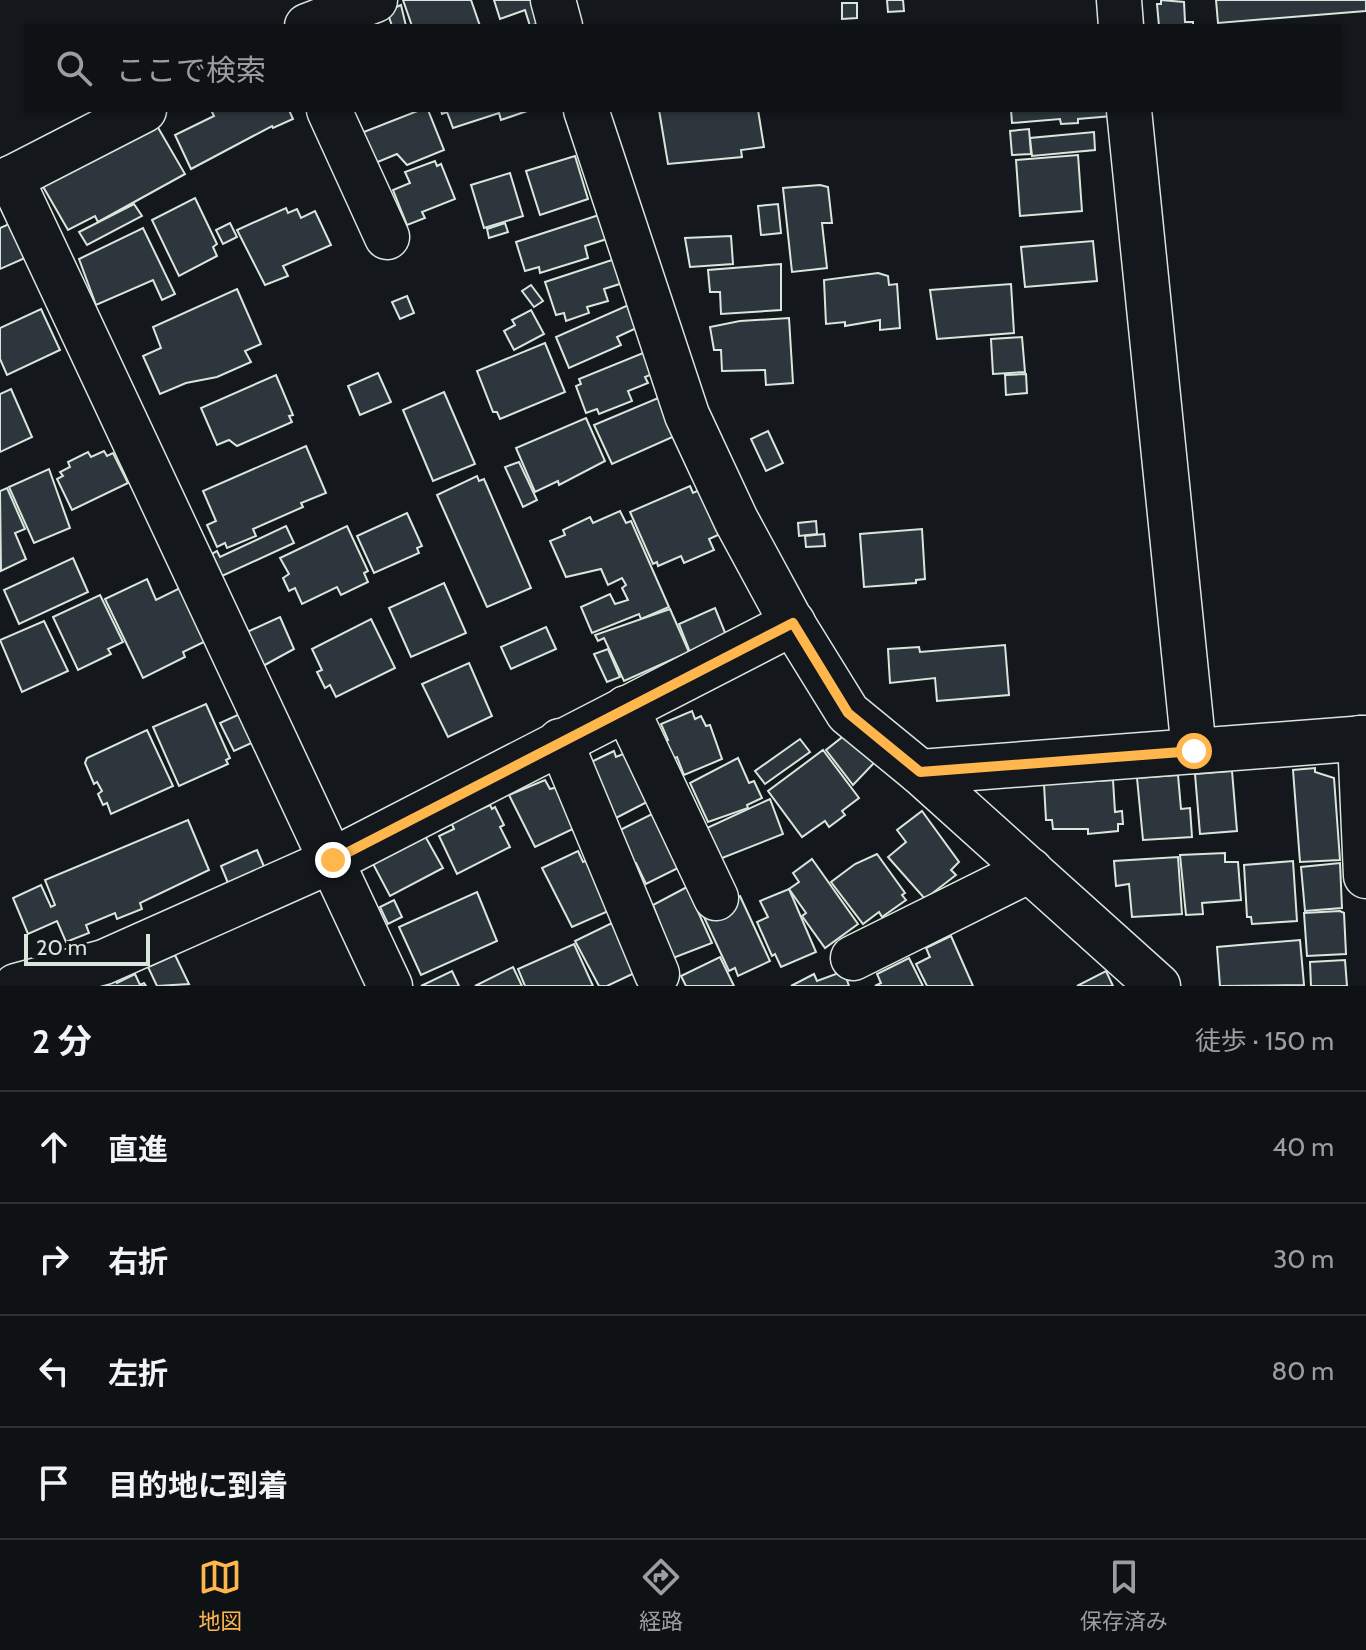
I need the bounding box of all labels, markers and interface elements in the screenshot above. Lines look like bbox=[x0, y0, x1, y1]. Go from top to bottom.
search box bbox=[24, 24, 1342, 112]
icon: search bbox=[52, 46, 96, 90]
text: ここで検索 bbox=[116, 52, 266, 89]
route start bbox=[1176, 733, 1212, 769]
route end bbox=[315, 842, 351, 878]
scale bar bbox=[24, 930, 150, 966]
text: 20 m bbox=[36, 934, 87, 961]
text: 2 分 bbox=[32, 1020, 92, 1062]
text: 徒歩 · 150 m bbox=[1195, 1025, 1334, 1057]
icon: ahead bbox=[32, 1125, 76, 1169]
text: 直進 bbox=[108, 1131, 168, 1168]
text: 40 m bbox=[1272, 1131, 1334, 1163]
icon: right bbox=[32, 1237, 76, 1281]
text: 右折 bbox=[108, 1243, 168, 1280]
text: 30 m bbox=[1273, 1243, 1334, 1275]
icon: left bbox=[32, 1349, 76, 1393]
text: 左折 bbox=[108, 1355, 168, 1392]
text: 80 m bbox=[1271, 1355, 1334, 1387]
icon: arrive bbox=[32, 1461, 76, 1505]
text: 目的地に到着 bbox=[108, 1467, 288, 1504]
tab: 地図 bbox=[198, 1555, 242, 1635]
tab: 経路 bbox=[639, 1555, 683, 1635]
tab: 保存済み bbox=[1080, 1555, 1168, 1635]

